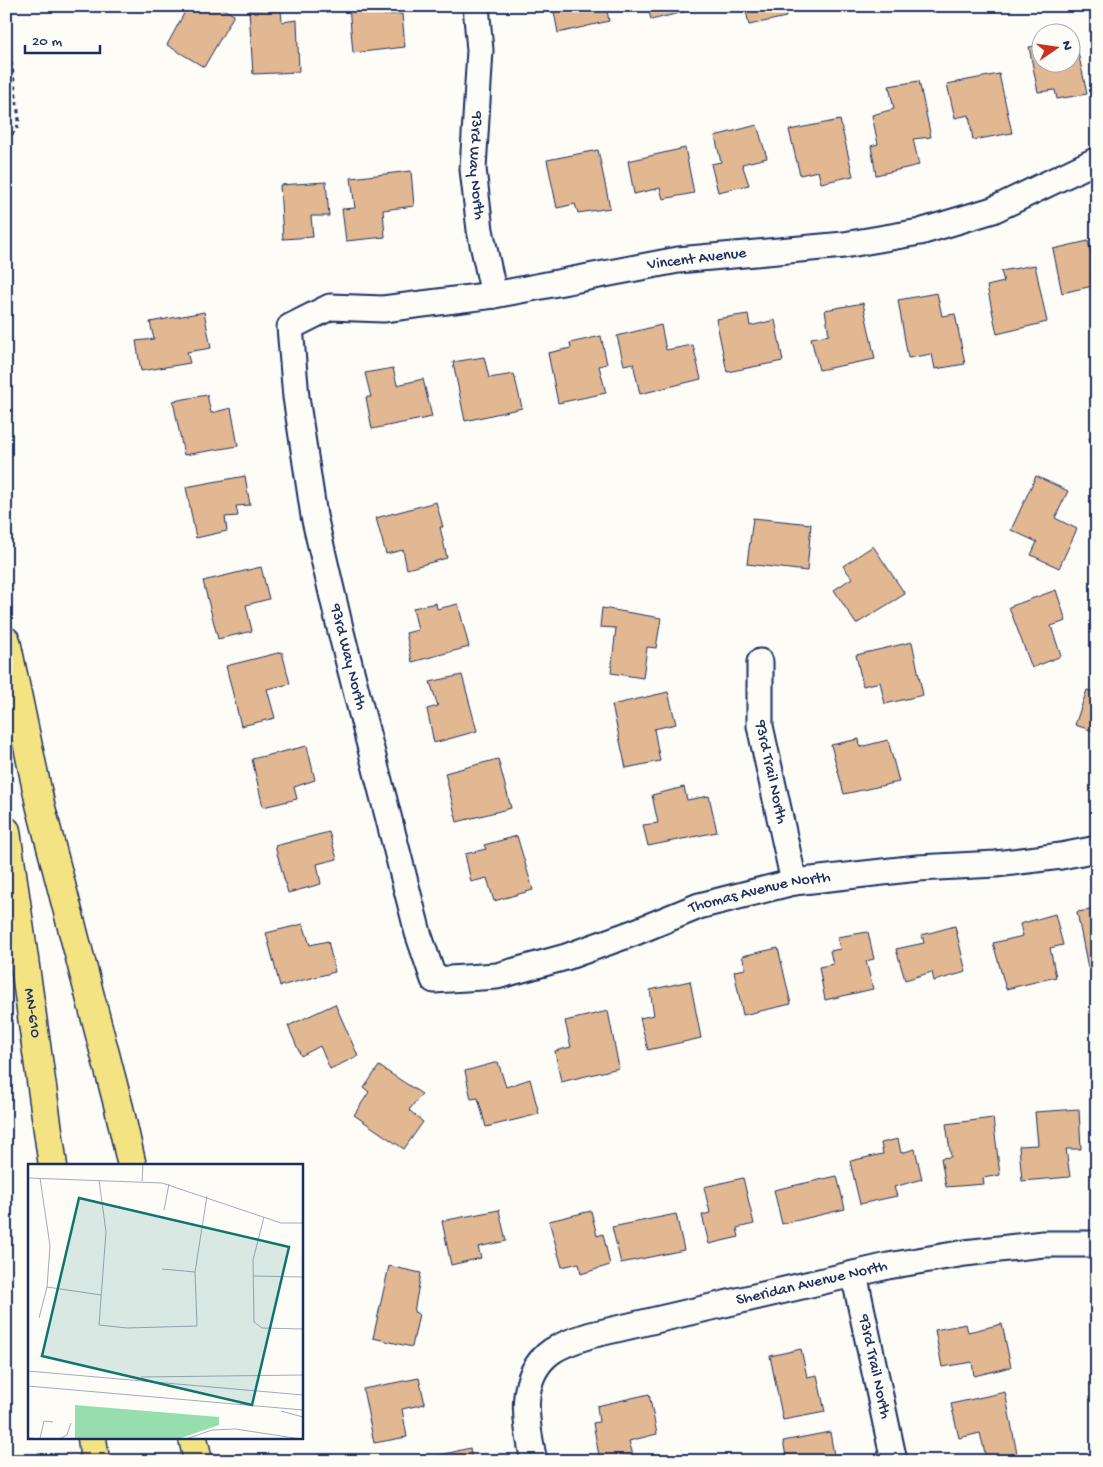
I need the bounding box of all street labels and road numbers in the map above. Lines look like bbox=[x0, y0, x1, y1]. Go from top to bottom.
street label: 93rd Way North bbox=[463, 110, 488, 221]
street label: Vincent Avenue bbox=[645, 244, 748, 276]
street label: 93rd Way North bbox=[325, 601, 370, 713]
street label: 93rd Trail North bbox=[751, 719, 791, 826]
street label: Thomas Avenue North bbox=[685, 868, 832, 919]
street label: MN-610 bbox=[19, 987, 44, 1039]
street label: Sheridan Avenue North bbox=[735, 1257, 890, 1310]
street label: 93rd Trail North bbox=[853, 1312, 894, 1421]

